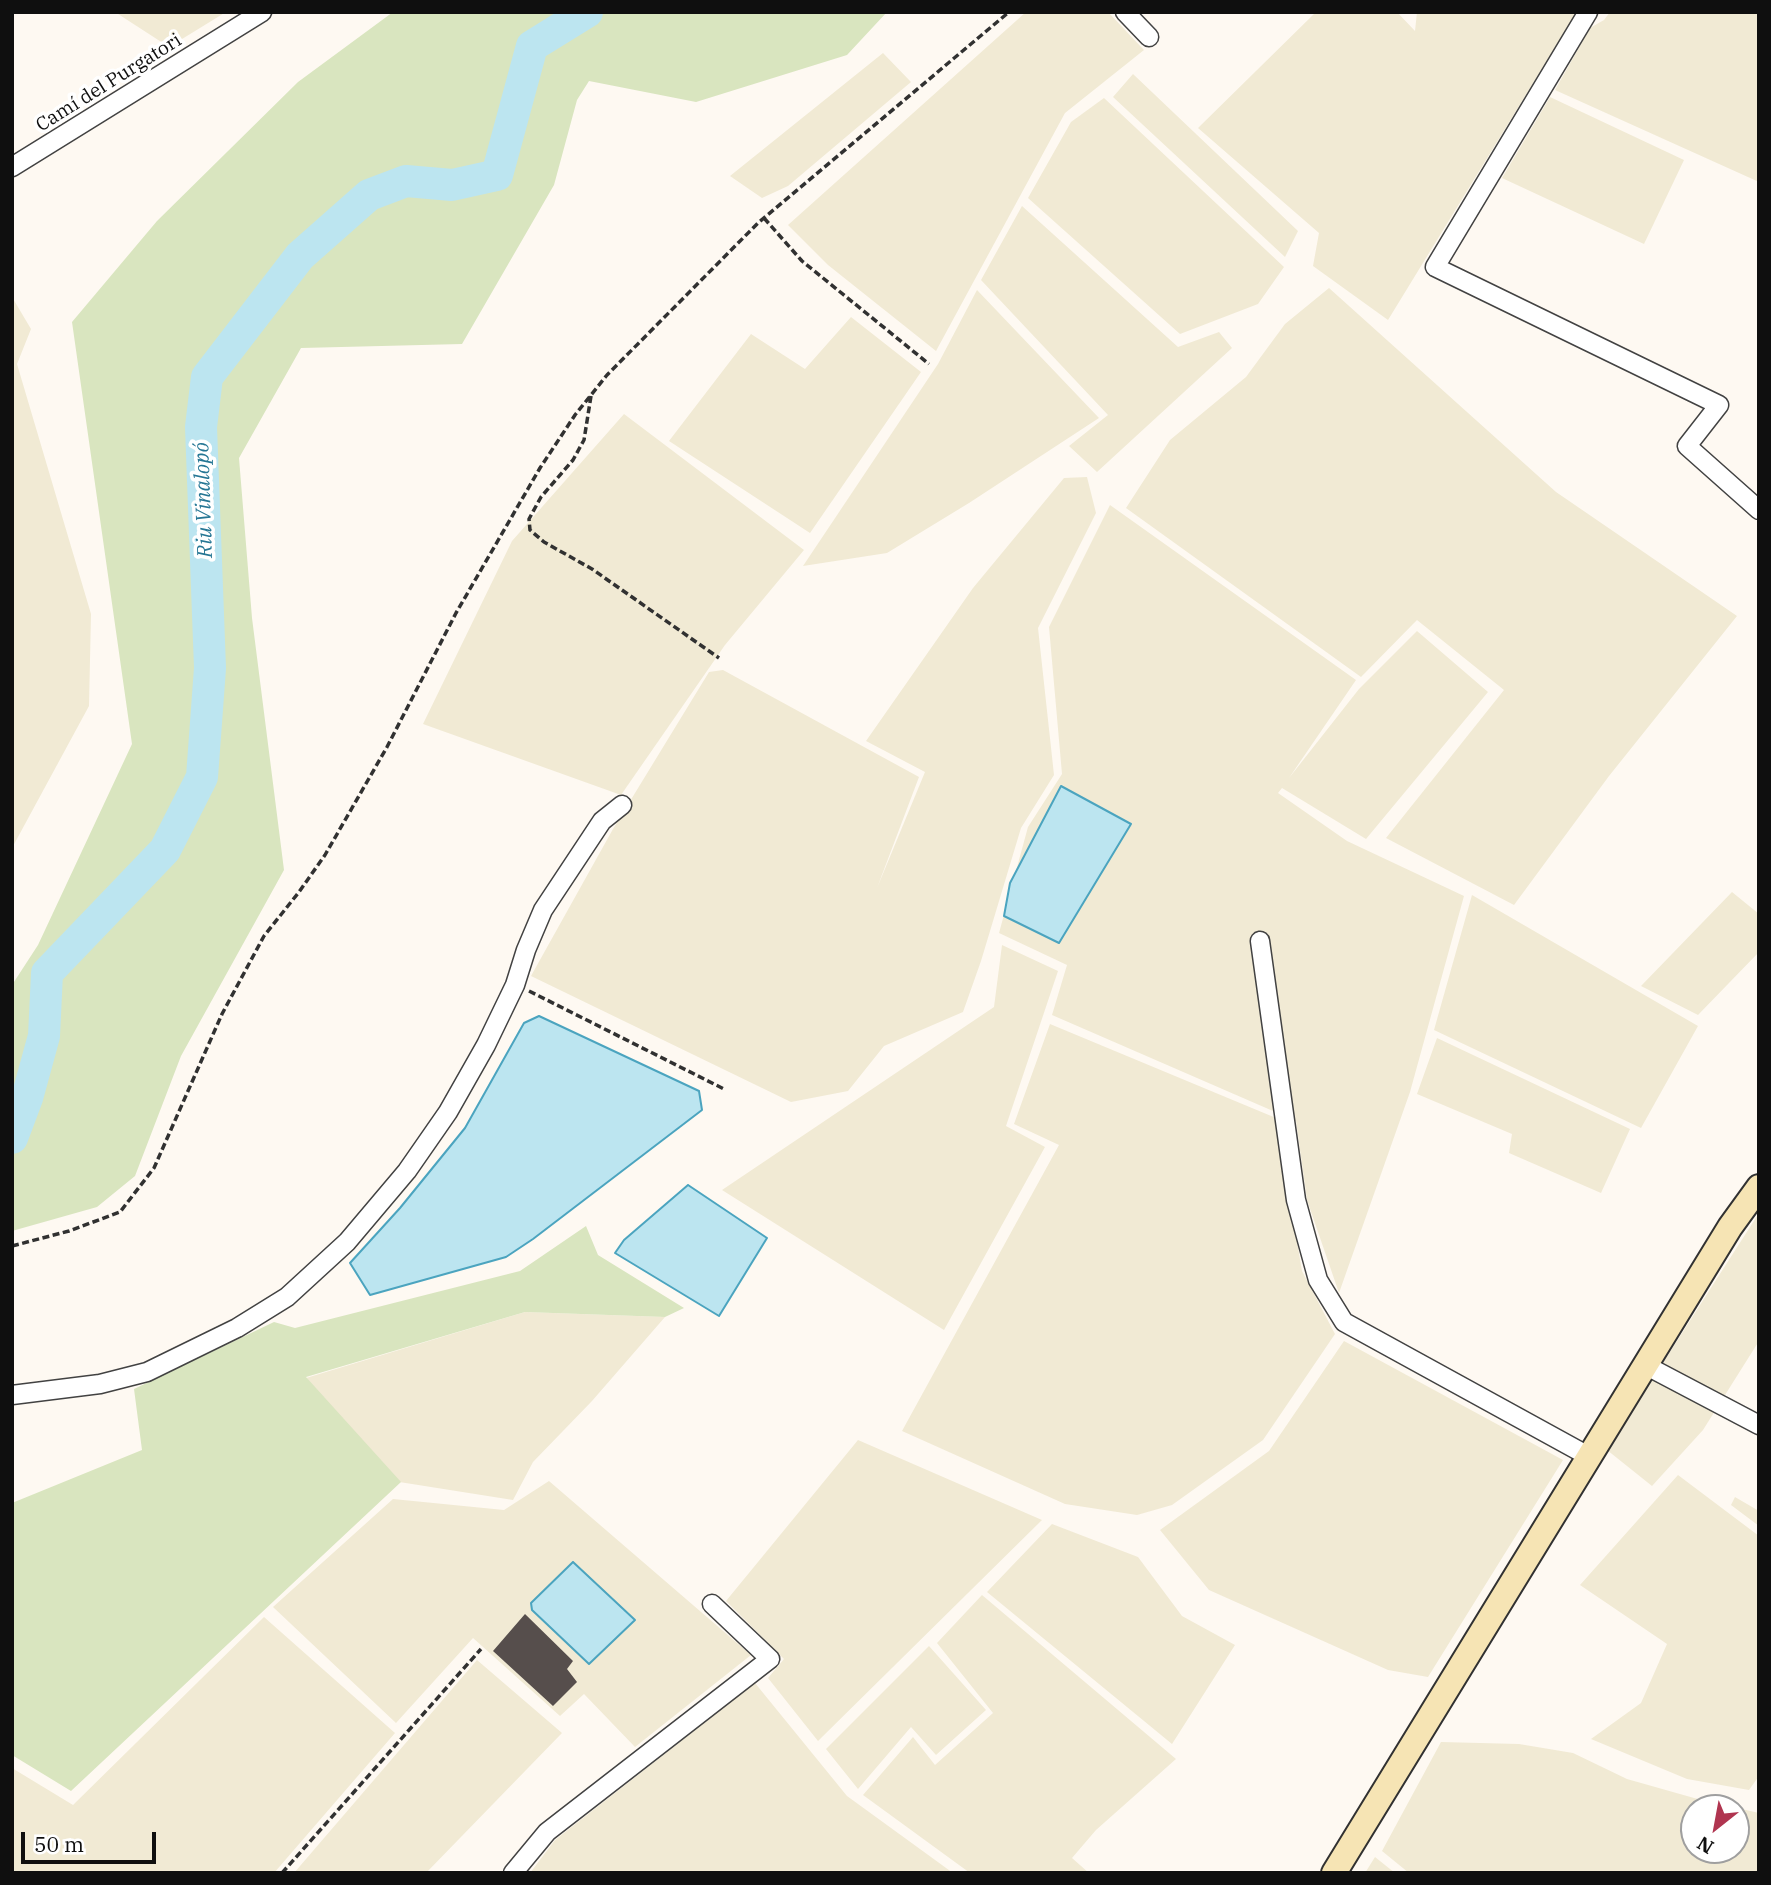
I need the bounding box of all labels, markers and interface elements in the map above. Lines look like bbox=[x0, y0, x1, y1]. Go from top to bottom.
street label: Camí del Purgatori bbox=[32, 29, 186, 137]
water label: Riu Vinalopó bbox=[189, 442, 219, 558]
north arrow bbox=[1680, 1794, 1750, 1864]
scale bar bbox=[24, 1818, 159, 1862]
text: 50 m bbox=[34, 1830, 84, 1858]
text: N bbox=[1693, 1831, 1718, 1859]

